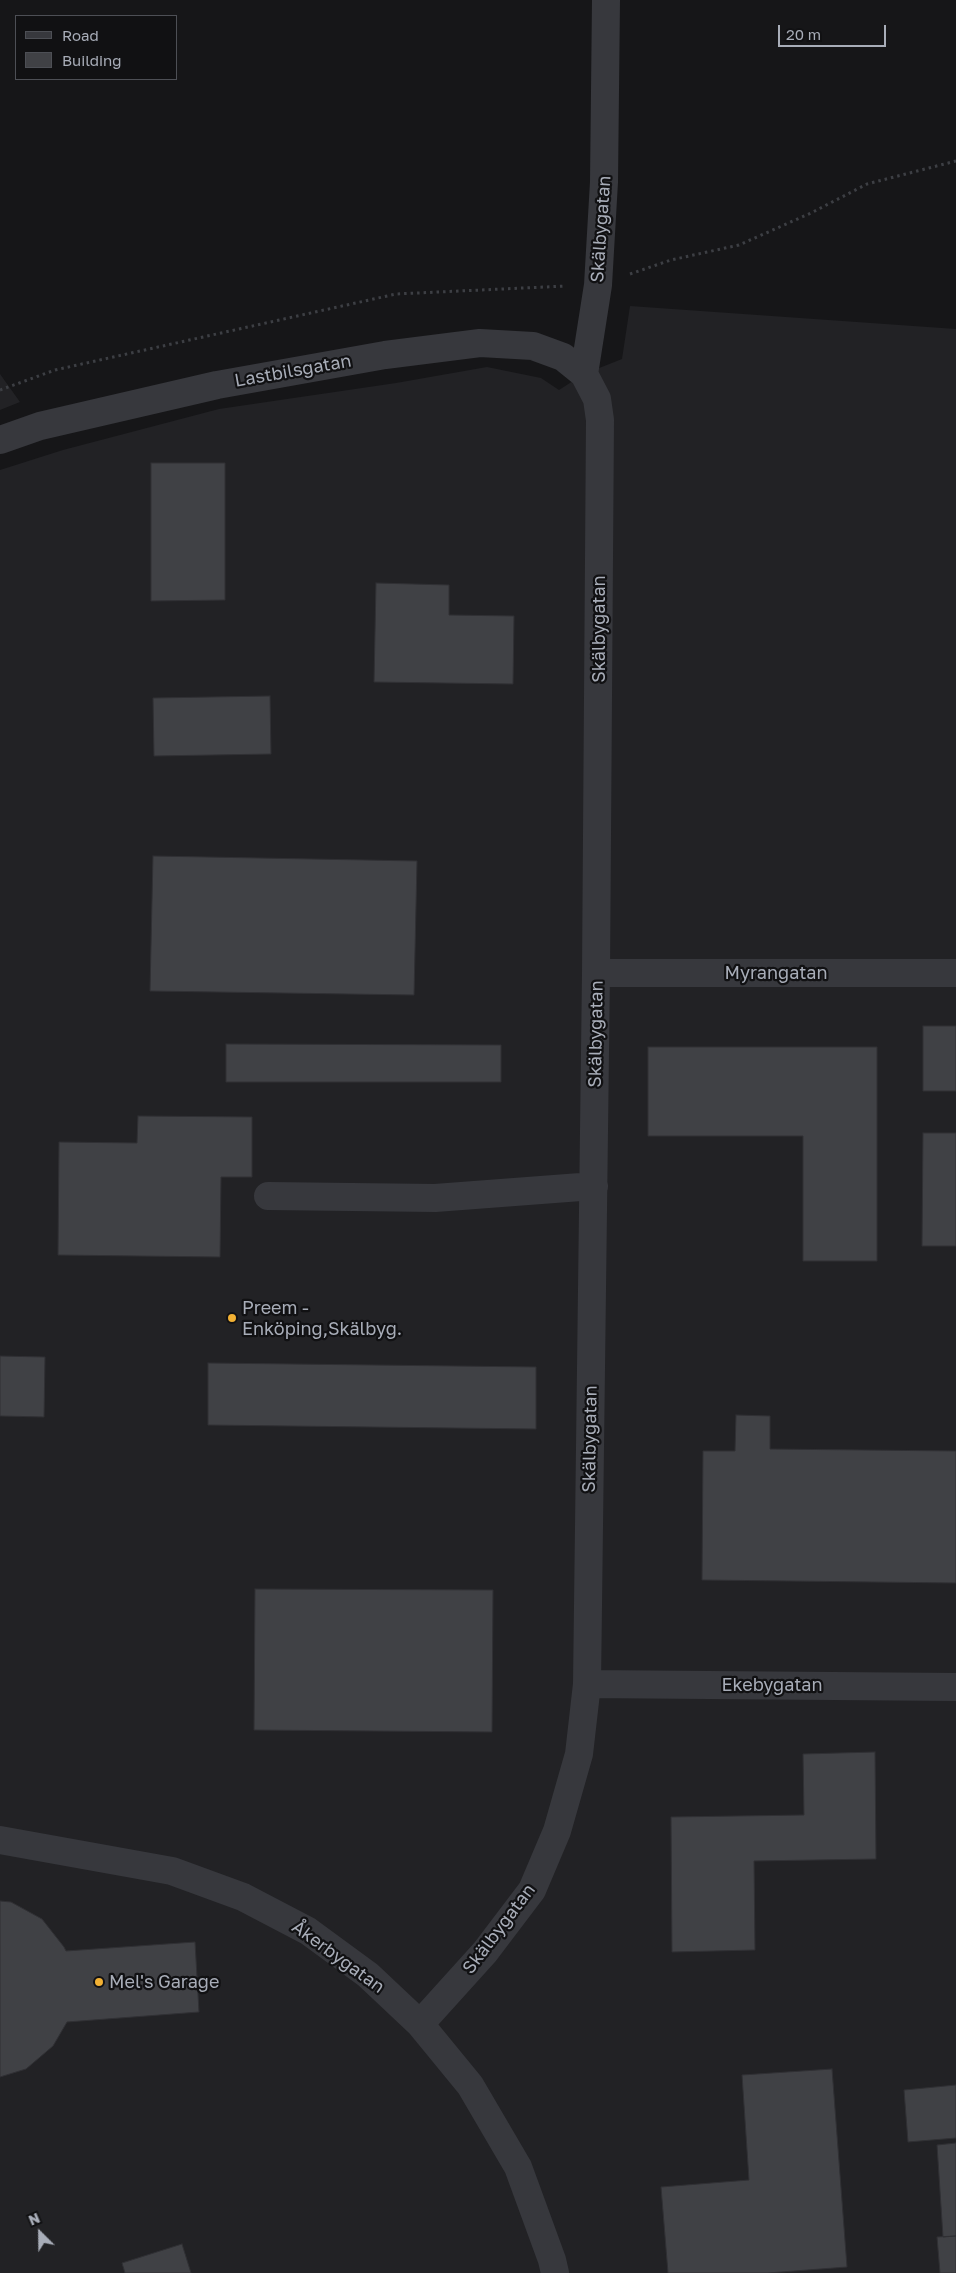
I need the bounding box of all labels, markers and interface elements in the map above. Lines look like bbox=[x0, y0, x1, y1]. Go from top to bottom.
legend bbox=[15, 15, 178, 80]
scale bar bbox=[781, 15, 888, 47]
text: 20 m bbox=[786, 25, 821, 43]
text: Road bbox=[62, 26, 99, 44]
text: Building bbox=[62, 51, 122, 69]
street label: Skälbygatan bbox=[586, 175, 616, 283]
street label: Lastbilsgatan bbox=[233, 350, 353, 392]
street label: Skälbygatan bbox=[588, 575, 610, 683]
street label: Myrangatan bbox=[724, 962, 828, 984]
street label: Skälbygatan bbox=[584, 980, 608, 1088]
place label: Preem - Enköping,Skälbyg. bbox=[242, 1297, 402, 1340]
marker: Preem - Enköping,Skälbyg. bbox=[226, 1312, 238, 1324]
street label: Skälbygatan bbox=[578, 1385, 602, 1493]
street label: Ekebygatan bbox=[721, 1674, 823, 1696]
street label: Skälbygatan bbox=[458, 1880, 540, 1978]
street label: Åkerbygatan bbox=[287, 1916, 389, 1998]
place label: Mel's Garage bbox=[109, 1971, 219, 1993]
marker: Mel's Garage bbox=[93, 1976, 105, 1988]
north arrow bbox=[15, 2208, 65, 2258]
text: N bbox=[26, 2209, 42, 2229]

